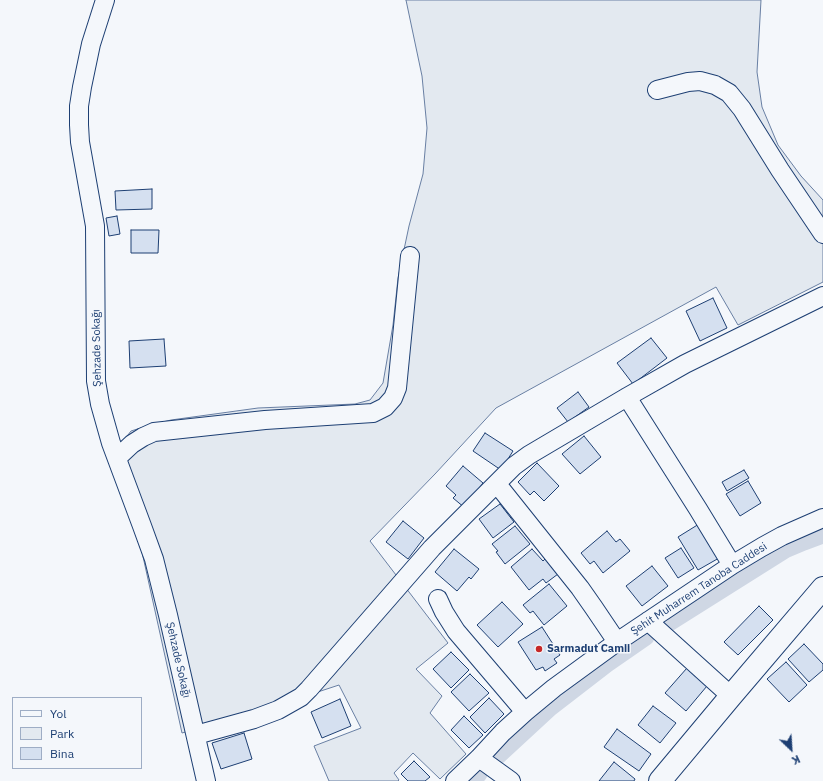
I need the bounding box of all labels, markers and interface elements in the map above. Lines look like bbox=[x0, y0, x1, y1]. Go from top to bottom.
street label: Şehzade Sokağı bbox=[90, 309, 104, 387]
street label: Şehit Muharrem Tanoba Caddesi bbox=[628, 540, 770, 638]
street label: Şehzade Sokağı bbox=[163, 621, 193, 699]
place label: Sarmadut Camii bbox=[547, 642, 630, 656]
marker: Sarmadut Camii bbox=[534, 644, 544, 654]
legend bbox=[12, 697, 142, 769]
text: Yol bbox=[50, 706, 67, 721]
text: Park bbox=[50, 726, 74, 741]
north arrow bbox=[771, 729, 811, 769]
text: Bina bbox=[50, 746, 74, 761]
text: K bbox=[790, 752, 802, 768]

